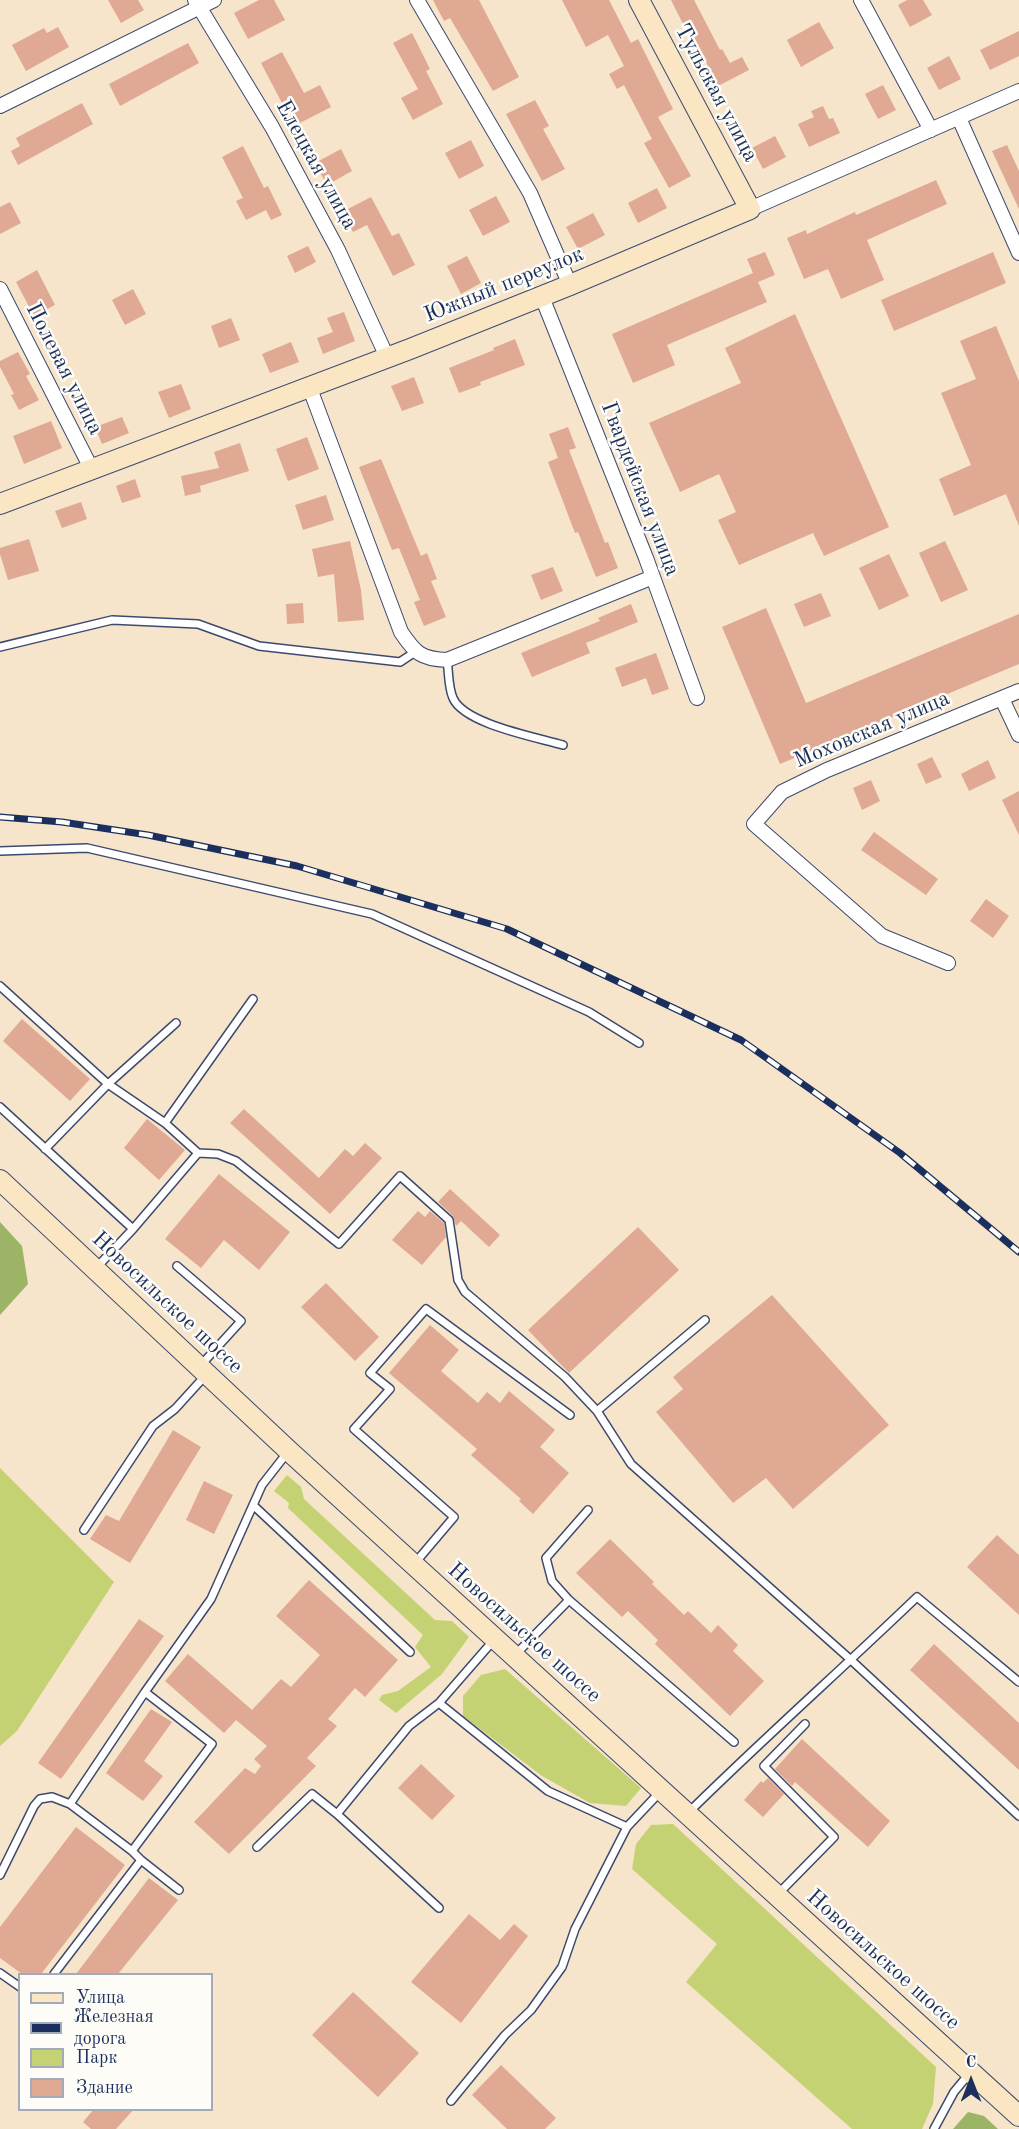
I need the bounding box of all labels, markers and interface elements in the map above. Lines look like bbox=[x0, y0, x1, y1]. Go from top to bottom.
street label: Тульская улица bbox=[668, 19, 764, 167]
street label: Елецкая улица bbox=[269, 96, 363, 234]
street label: Южный переулок bbox=[420, 241, 588, 329]
street label: Полевая улица bbox=[19, 299, 109, 439]
street label: Гвардейская улица bbox=[595, 398, 685, 580]
street label: Моховская улица bbox=[790, 685, 954, 775]
street label: Новосильское шоссе bbox=[86, 1226, 248, 1380]
street label: Новосильское шоссе bbox=[442, 1557, 606, 1709]
street label: Новосильское шоссе bbox=[801, 1884, 965, 2036]
legend bbox=[18, 1973, 213, 2111]
text: Улица bbox=[76, 1989, 125, 2007]
text: Железная дорога bbox=[74, 2008, 154, 2048]
text: Парк bbox=[76, 2049, 117, 2067]
north arrow bbox=[941, 2051, 1001, 2111]
text: С bbox=[966, 2055, 976, 2071]
text: Здание bbox=[76, 2079, 133, 2097]

